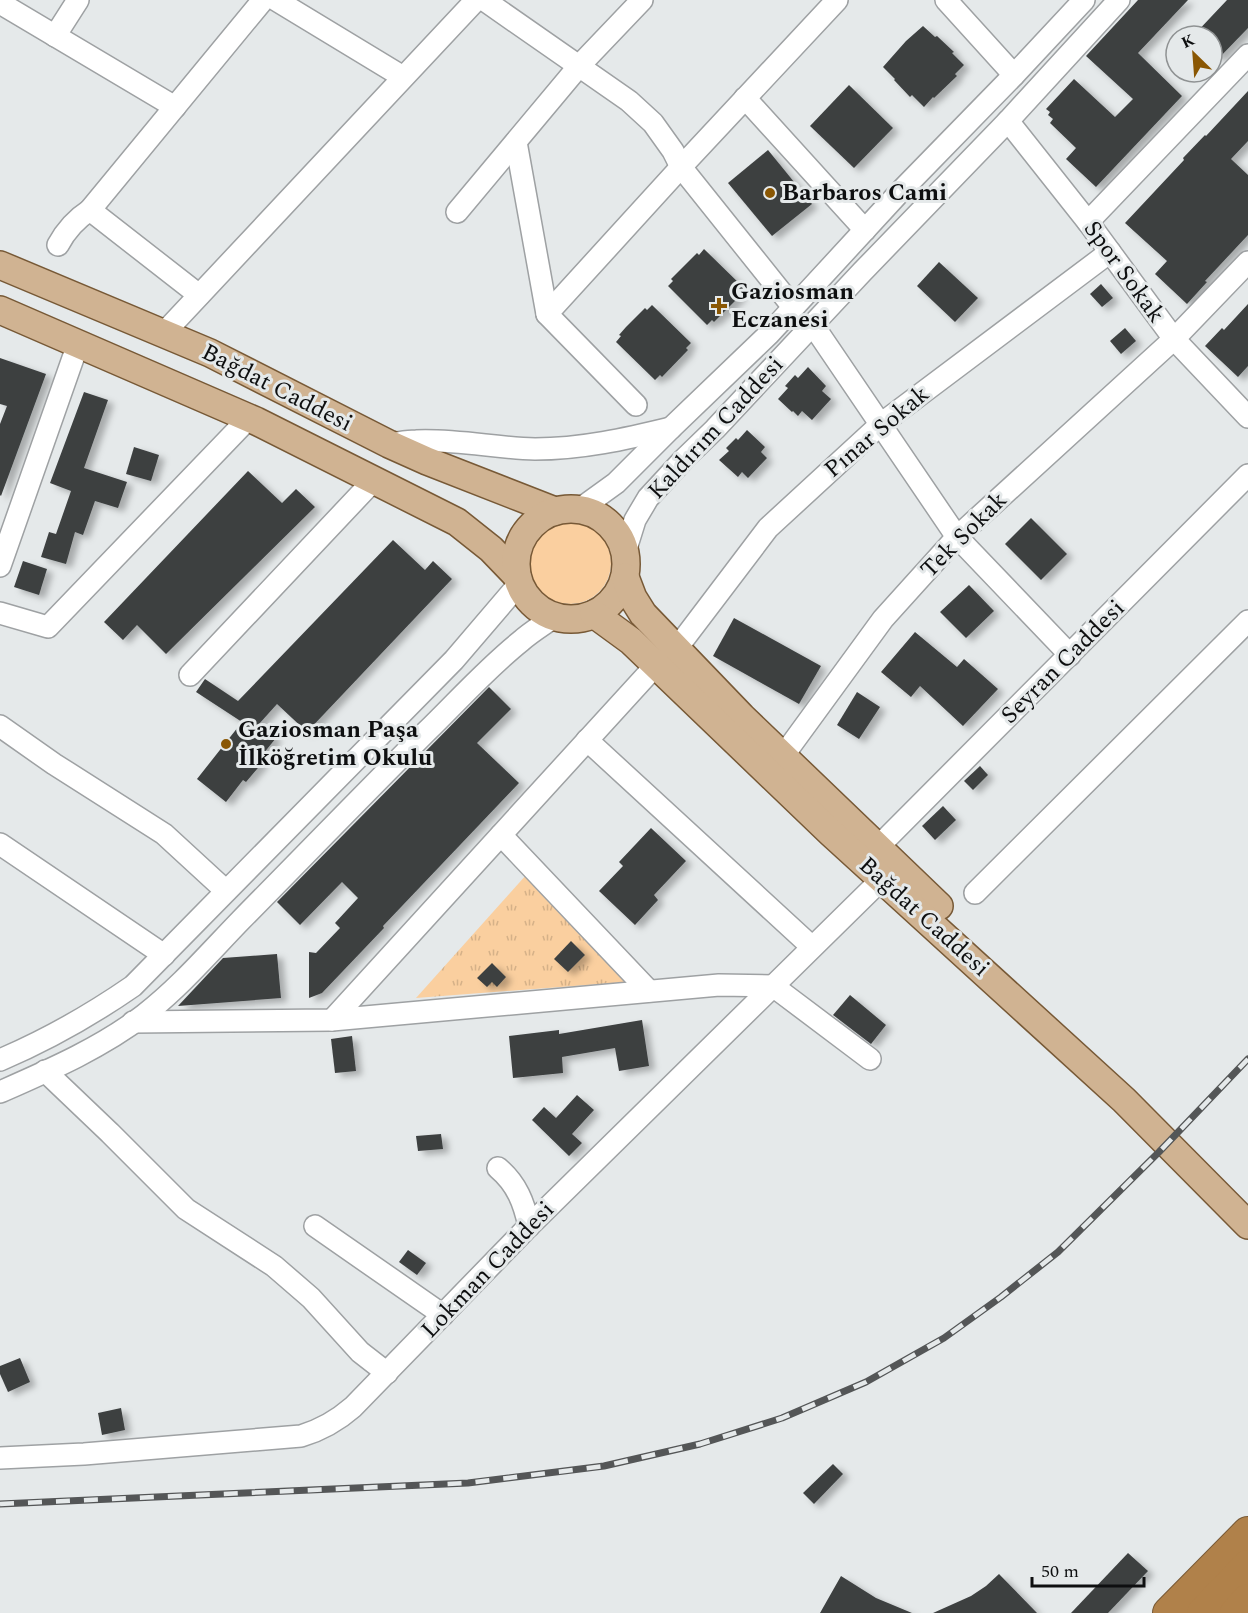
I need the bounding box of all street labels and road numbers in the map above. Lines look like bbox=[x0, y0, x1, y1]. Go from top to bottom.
street label: Spor Sokak bbox=[1074, 213, 1174, 331]
street label: Bağdat Caddesi bbox=[195, 334, 359, 442]
street label: Kaldırım Caddesi bbox=[640, 348, 792, 508]
street label: Pınar Sokak bbox=[816, 377, 938, 487]
street label: Tek Sokak bbox=[912, 483, 1016, 587]
street label: Seyran Caddesi bbox=[993, 592, 1133, 732]
street label: Bağdat Caddesi bbox=[850, 848, 998, 986]
street label: Lokman Caddesi bbox=[413, 1193, 563, 1347]

